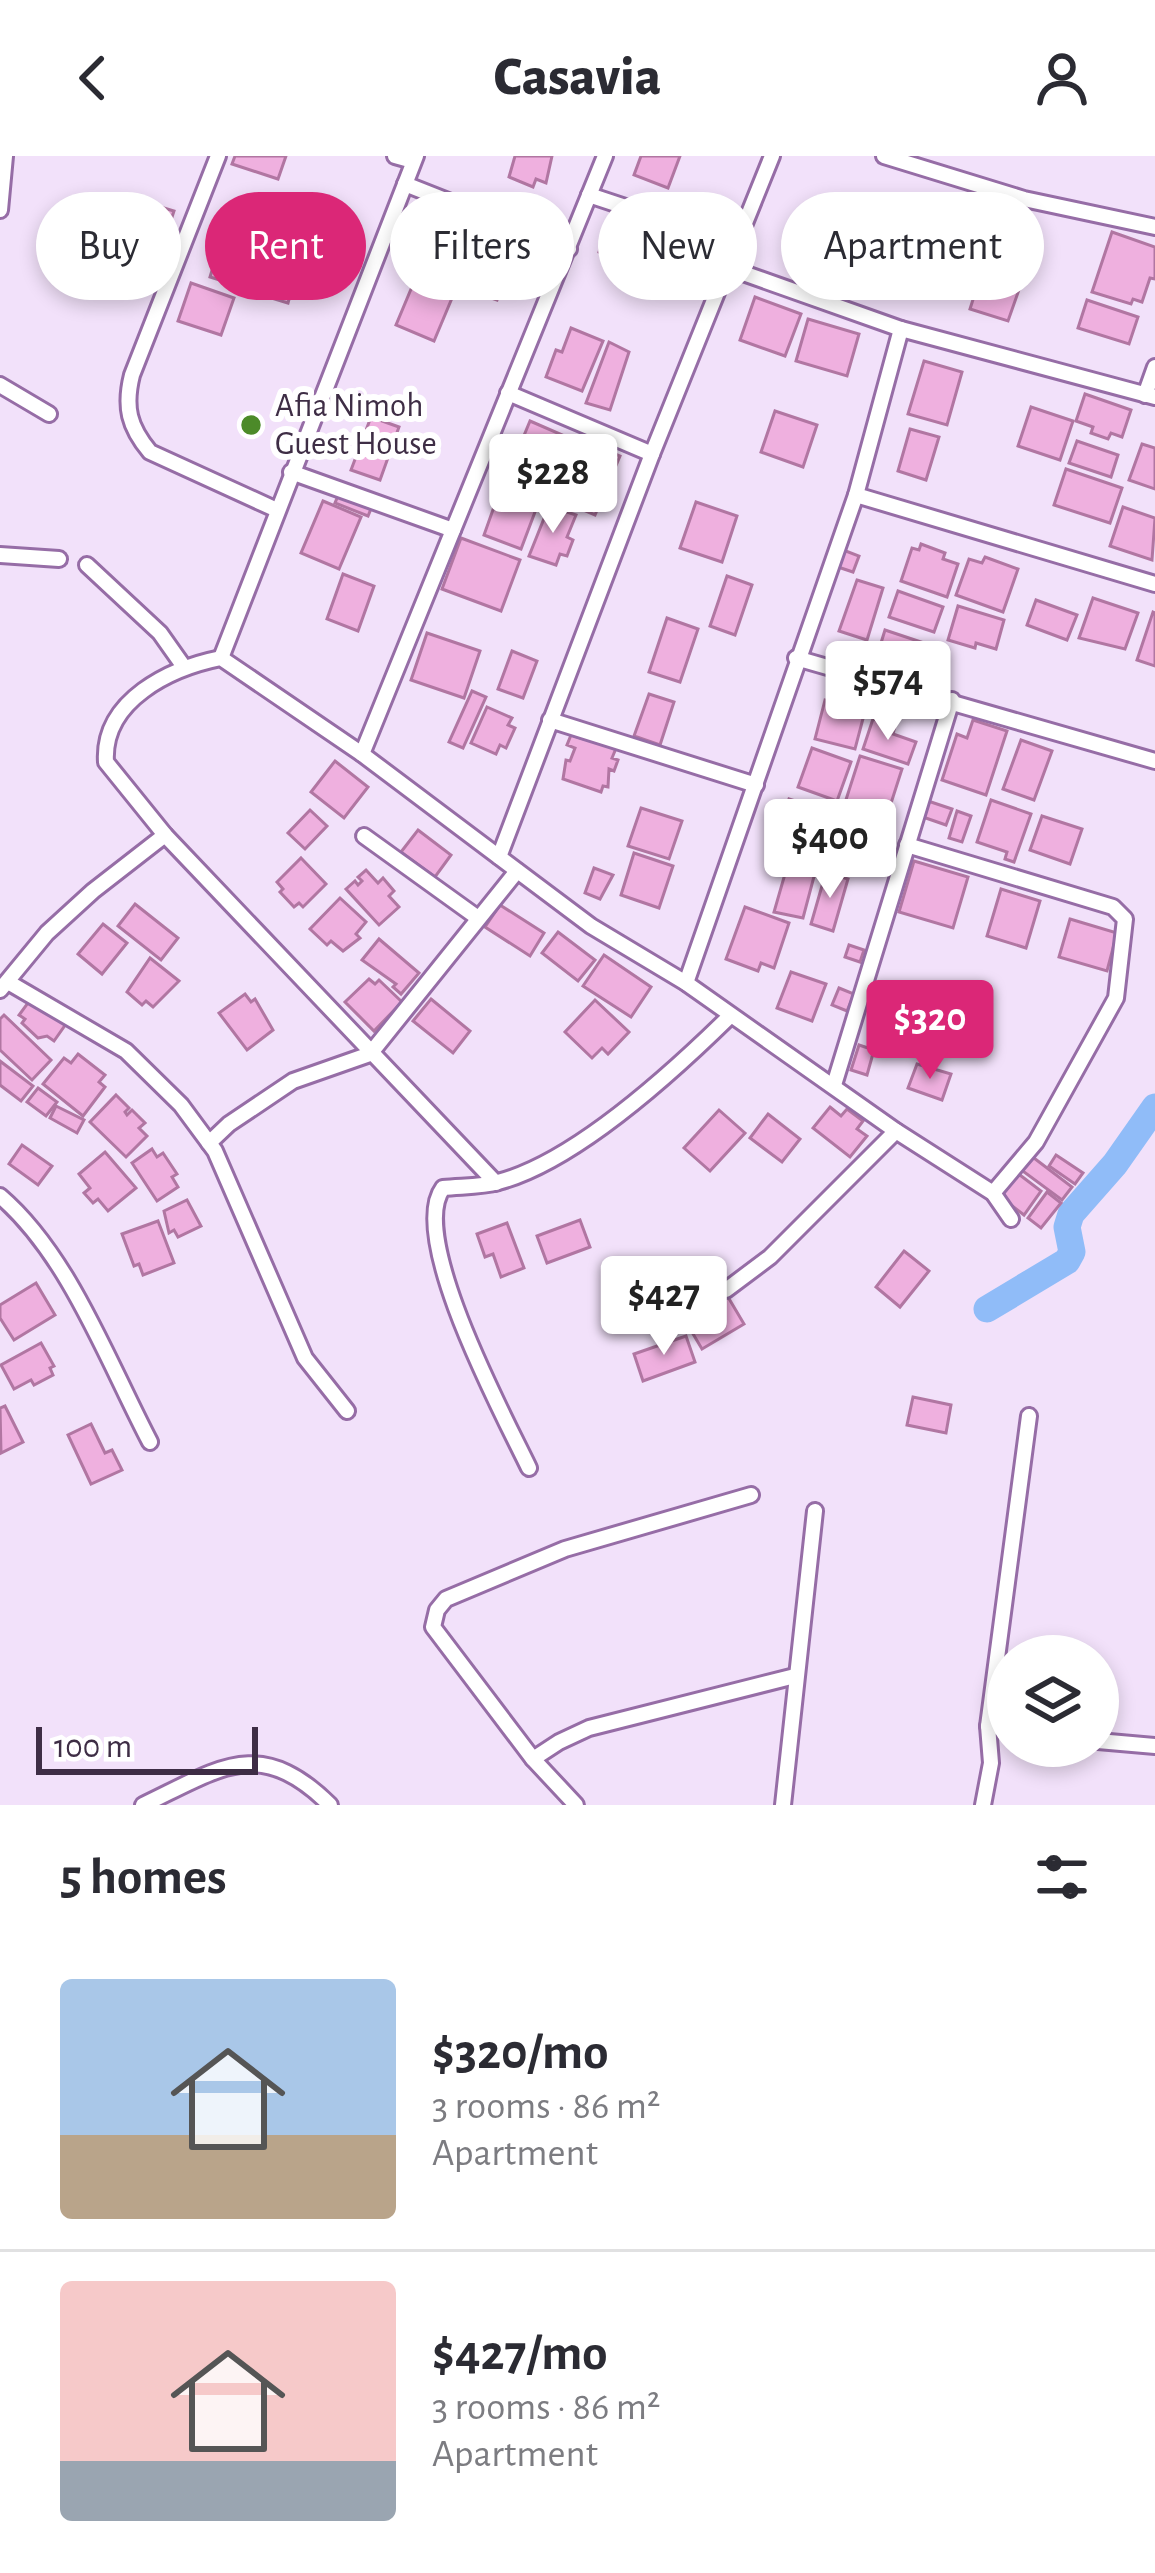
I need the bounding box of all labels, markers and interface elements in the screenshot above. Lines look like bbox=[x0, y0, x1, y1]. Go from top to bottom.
icon: back bbox=[60, 45, 126, 111]
icon: person bbox=[1029, 45, 1095, 111]
text: Casavia bbox=[494, 51, 661, 105]
chip: Buy bbox=[36, 192, 181, 300]
chip: Rent bbox=[205, 192, 366, 300]
chip: Filters bbox=[390, 192, 574, 300]
chip: New bbox=[598, 192, 757, 300]
chip: Apartment bbox=[781, 192, 1044, 300]
place label: Afia Nimoh Guest House bbox=[275, 390, 437, 461]
marker: Afia Nimoh Guest House bbox=[238, 412, 264, 438]
pin: $228 bbox=[482, 434, 624, 536]
text: $228 bbox=[516, 453, 590, 492]
pin: $574 bbox=[817, 641, 959, 743]
text: $574 bbox=[853, 660, 923, 699]
pin: $400 bbox=[759, 799, 901, 901]
text: $400 bbox=[791, 818, 869, 857]
pin: $320 bbox=[859, 980, 1001, 1082]
text: $320 bbox=[893, 999, 967, 1038]
pin: $427 bbox=[593, 1256, 735, 1358]
text: $427 bbox=[628, 1275, 700, 1314]
map controls bbox=[987, 1635, 1119, 1767]
button: layers bbox=[987, 1635, 1119, 1767]
scale bar bbox=[36, 1721, 258, 1774]
text: 100 m bbox=[54, 1731, 132, 1764]
icon: filters bbox=[1029, 1844, 1095, 1910]
text: 5 homes bbox=[60, 1852, 227, 1903]
icon: home bbox=[156, 2027, 300, 2171]
text: $320/mo bbox=[432, 2027, 608, 2078]
text: 3 rooms · 86 m² bbox=[432, 2087, 660, 2126]
text: Apartment bbox=[432, 2134, 598, 2173]
text: $427/mo bbox=[432, 2328, 608, 2379]
icon: home bbox=[156, 2329, 300, 2473]
text: 3 rooms · 86 m² bbox=[432, 2388, 660, 2427]
text: Apartment bbox=[432, 2435, 598, 2474]

